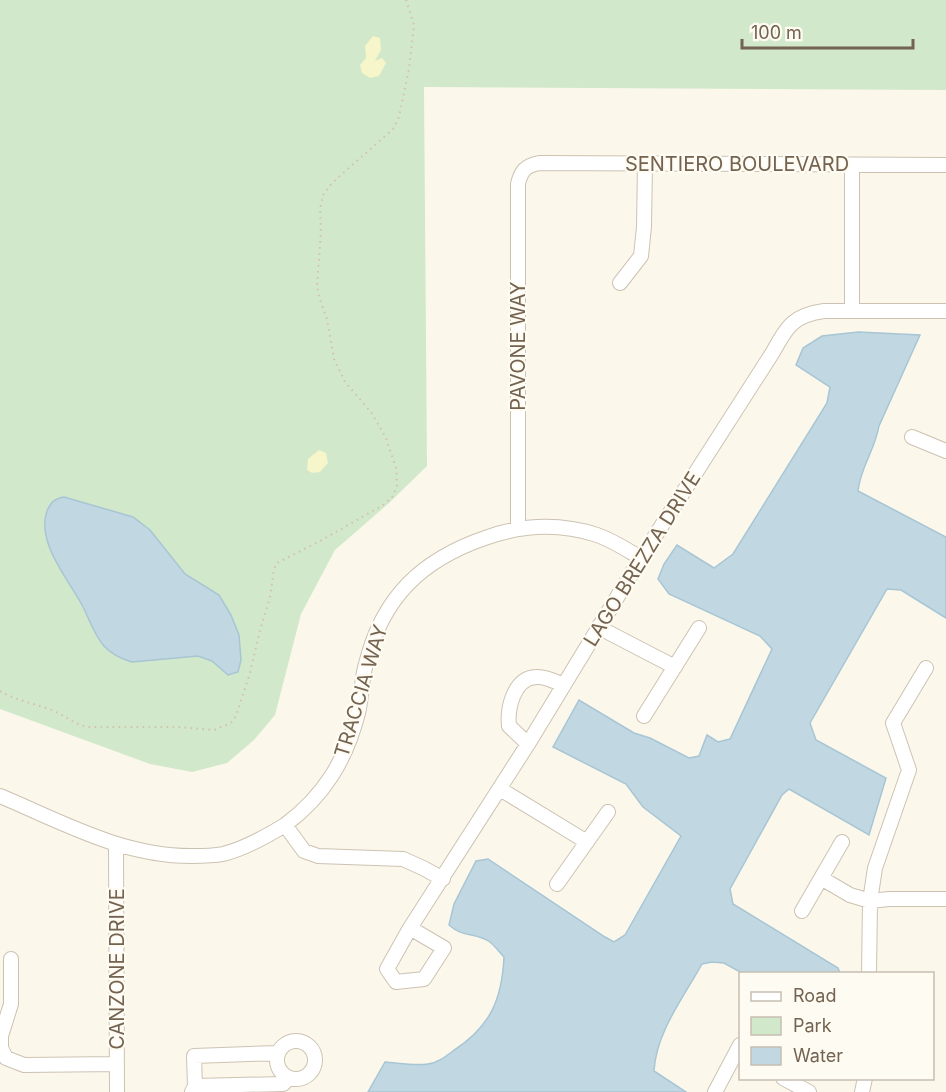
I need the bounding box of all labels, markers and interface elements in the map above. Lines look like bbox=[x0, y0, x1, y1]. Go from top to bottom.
scale bar bbox=[742, 12, 913, 50]
text: 100 m bbox=[751, 22, 802, 43]
street label: SENTIERO BOULEVARD bbox=[625, 152, 849, 176]
street label: PAVONE WAY bbox=[506, 281, 530, 411]
street label: LAGO BREZZA DRIVE bbox=[578, 467, 706, 651]
street label: TRACCIA WAY bbox=[329, 621, 393, 760]
street label: CANZONE DRIVE bbox=[105, 888, 129, 1050]
legend bbox=[739, 972, 934, 1080]
text: Road bbox=[793, 985, 836, 1006]
text: Park bbox=[793, 1015, 832, 1036]
text: Water bbox=[793, 1045, 843, 1066]

